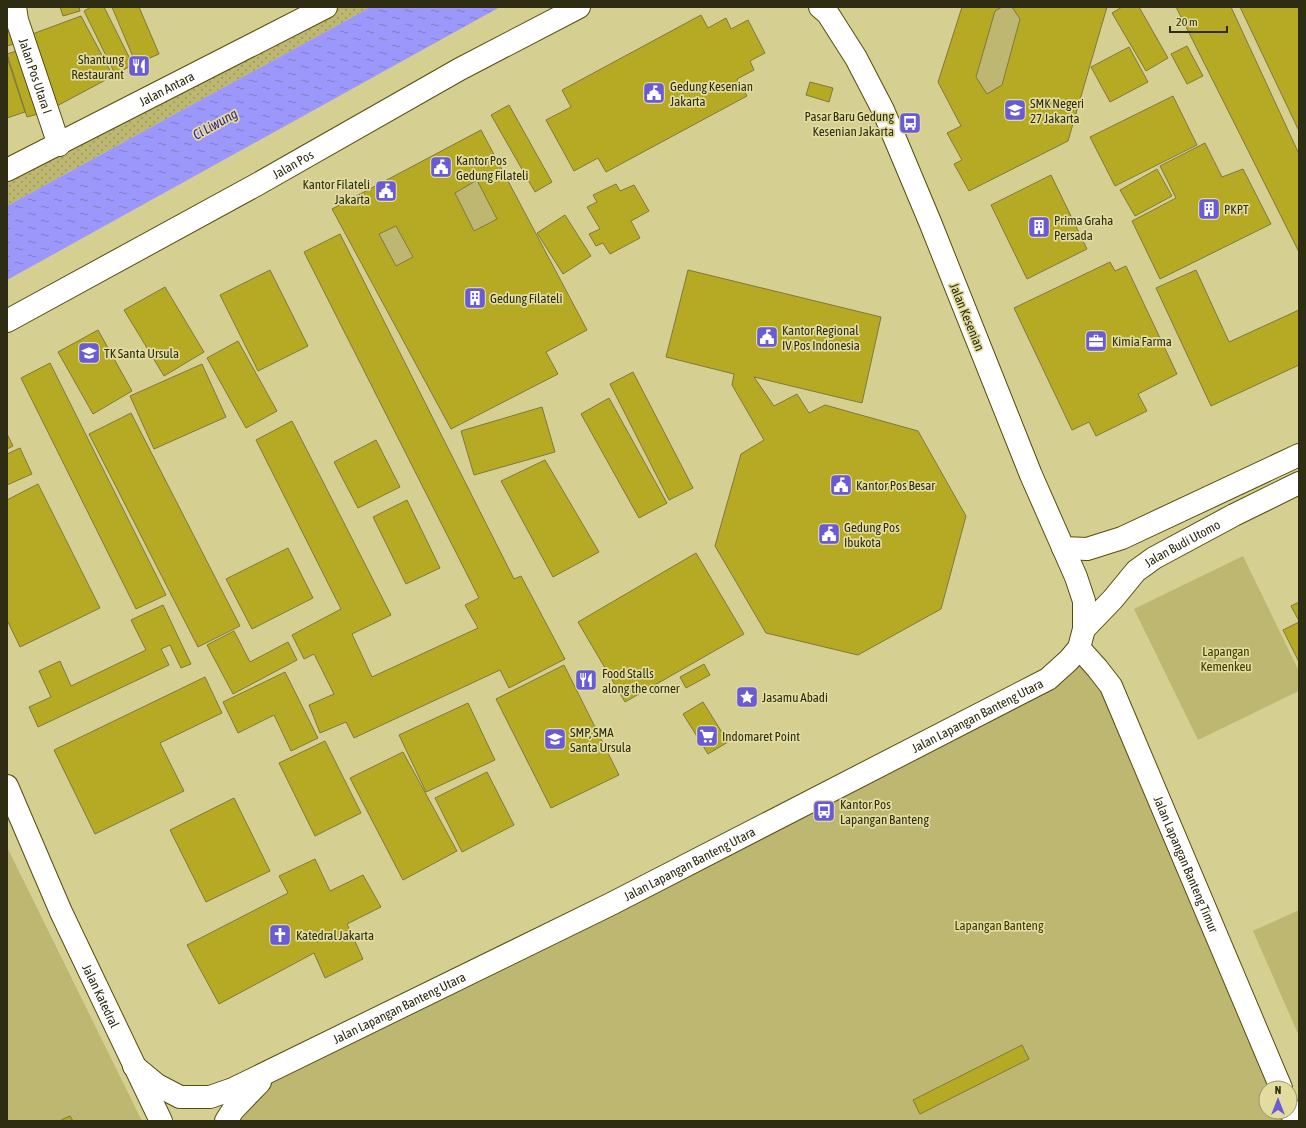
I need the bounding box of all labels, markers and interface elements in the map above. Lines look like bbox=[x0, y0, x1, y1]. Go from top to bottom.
scale bar bbox=[1170, 8, 1227, 34]
text: 20 m bbox=[1176, 15, 1198, 29]
street label: Jalan Pos Utara I bbox=[16, 36, 55, 116]
place label: Shantung Restaurant bbox=[71, 52, 124, 82]
restaurant icon: Shantung Restaurant bbox=[126, 53, 152, 79]
street label: Jalan Antara bbox=[136, 68, 196, 109]
place label: Gedung Kesenian Jakarta bbox=[670, 79, 753, 109]
public building icon: Gedung Kesenian Jakarta bbox=[641, 80, 667, 106]
place label: SMK Negeri 27 Jakarta bbox=[1030, 96, 1084, 126]
school or university icon: SMK Negeri 27 Jakarta bbox=[1002, 97, 1028, 123]
water label: Ci Liwung bbox=[190, 105, 240, 143]
place label: Pasar Baru Gedung Kesenian Jakarta bbox=[804, 109, 894, 139]
bus stop icon: Pasar Baru Gedung Kesenian Jakarta bbox=[897, 110, 923, 136]
street label: Jalan Pos bbox=[270, 146, 316, 182]
place label: Kantor Pos Gedung Filateli bbox=[456, 153, 529, 183]
public building icon: Kantor Pos Gedung Filateli bbox=[428, 154, 454, 180]
place label: Kantor Filateli Jakarta bbox=[303, 177, 370, 207]
public building icon: Kantor Filateli Jakarta bbox=[373, 178, 399, 204]
building icon: PKPT bbox=[1196, 196, 1222, 222]
place label: PKPT bbox=[1224, 202, 1249, 217]
place label: Prima Graha Persada bbox=[1054, 213, 1113, 243]
building icon: Prima Graha Persada bbox=[1026, 214, 1052, 240]
street label: Jalan Kesenian bbox=[947, 281, 987, 353]
building icon: Gedung Filateli bbox=[462, 285, 488, 311]
place label: Gedung Filateli bbox=[490, 291, 563, 306]
place label: Kantor Regional IV Pos Indonesia bbox=[782, 323, 860, 353]
public building icon: Kantor Regional IV Pos Indonesia bbox=[754, 324, 780, 350]
office icon: Kimia Farma bbox=[1083, 328, 1109, 354]
place label: Kimia Farma bbox=[1112, 334, 1172, 349]
school or university icon: TK Santa Ursula bbox=[76, 340, 102, 366]
place label: TK Santa Ursula bbox=[104, 346, 179, 361]
public building icon: Kantor Pos Besar bbox=[828, 472, 854, 498]
place label: Kantor Pos Besar bbox=[856, 478, 935, 493]
street label: Jalan Budi Utomo bbox=[1141, 516, 1223, 570]
place label: Gedung Pos Ibukota bbox=[844, 520, 900, 550]
public building icon: Gedung Pos Ibukota bbox=[816, 521, 842, 547]
park label: Lapangan Kemenkeu bbox=[1200, 644, 1252, 674]
place label: Food Stalls along the corner bbox=[602, 666, 680, 696]
restaurant icon: Food Stalls along the corner bbox=[573, 667, 599, 693]
street label: Jalan Lapangan Banteng Utara bbox=[909, 675, 1046, 755]
place icon: Jasamu Abadi bbox=[734, 684, 760, 710]
place label: Jasamu Abadi bbox=[762, 690, 828, 705]
supermarket icon: Indomaret Point bbox=[694, 723, 720, 749]
place label: SMP, SMA Santa Ursula bbox=[570, 725, 631, 755]
school or university icon: SMP, SMA Santa Ursula bbox=[542, 726, 568, 752]
place label: Indomaret Point bbox=[722, 729, 800, 744]
street label: Jalan Lapangan Banteng Timur bbox=[1151, 794, 1222, 935]
place label: Kantor Pos Lapangan Banteng bbox=[840, 797, 929, 827]
bus stop icon: Kantor Pos Lapangan Banteng bbox=[811, 798, 837, 824]
street label: Jalan Lapangan Banteng Utara bbox=[621, 824, 757, 904]
park label: Lapangan Banteng bbox=[955, 918, 1044, 933]
church icon: Katedral Jakarta bbox=[267, 922, 293, 948]
place label: Katedral Jakarta bbox=[296, 928, 374, 943]
street label: Jalan Katedral bbox=[80, 962, 123, 1031]
street label: Jalan Lapangan Banteng Utara bbox=[330, 969, 468, 1047]
north arrow bbox=[1258, 1080, 1298, 1120]
text: N bbox=[1275, 1084, 1281, 1096]

